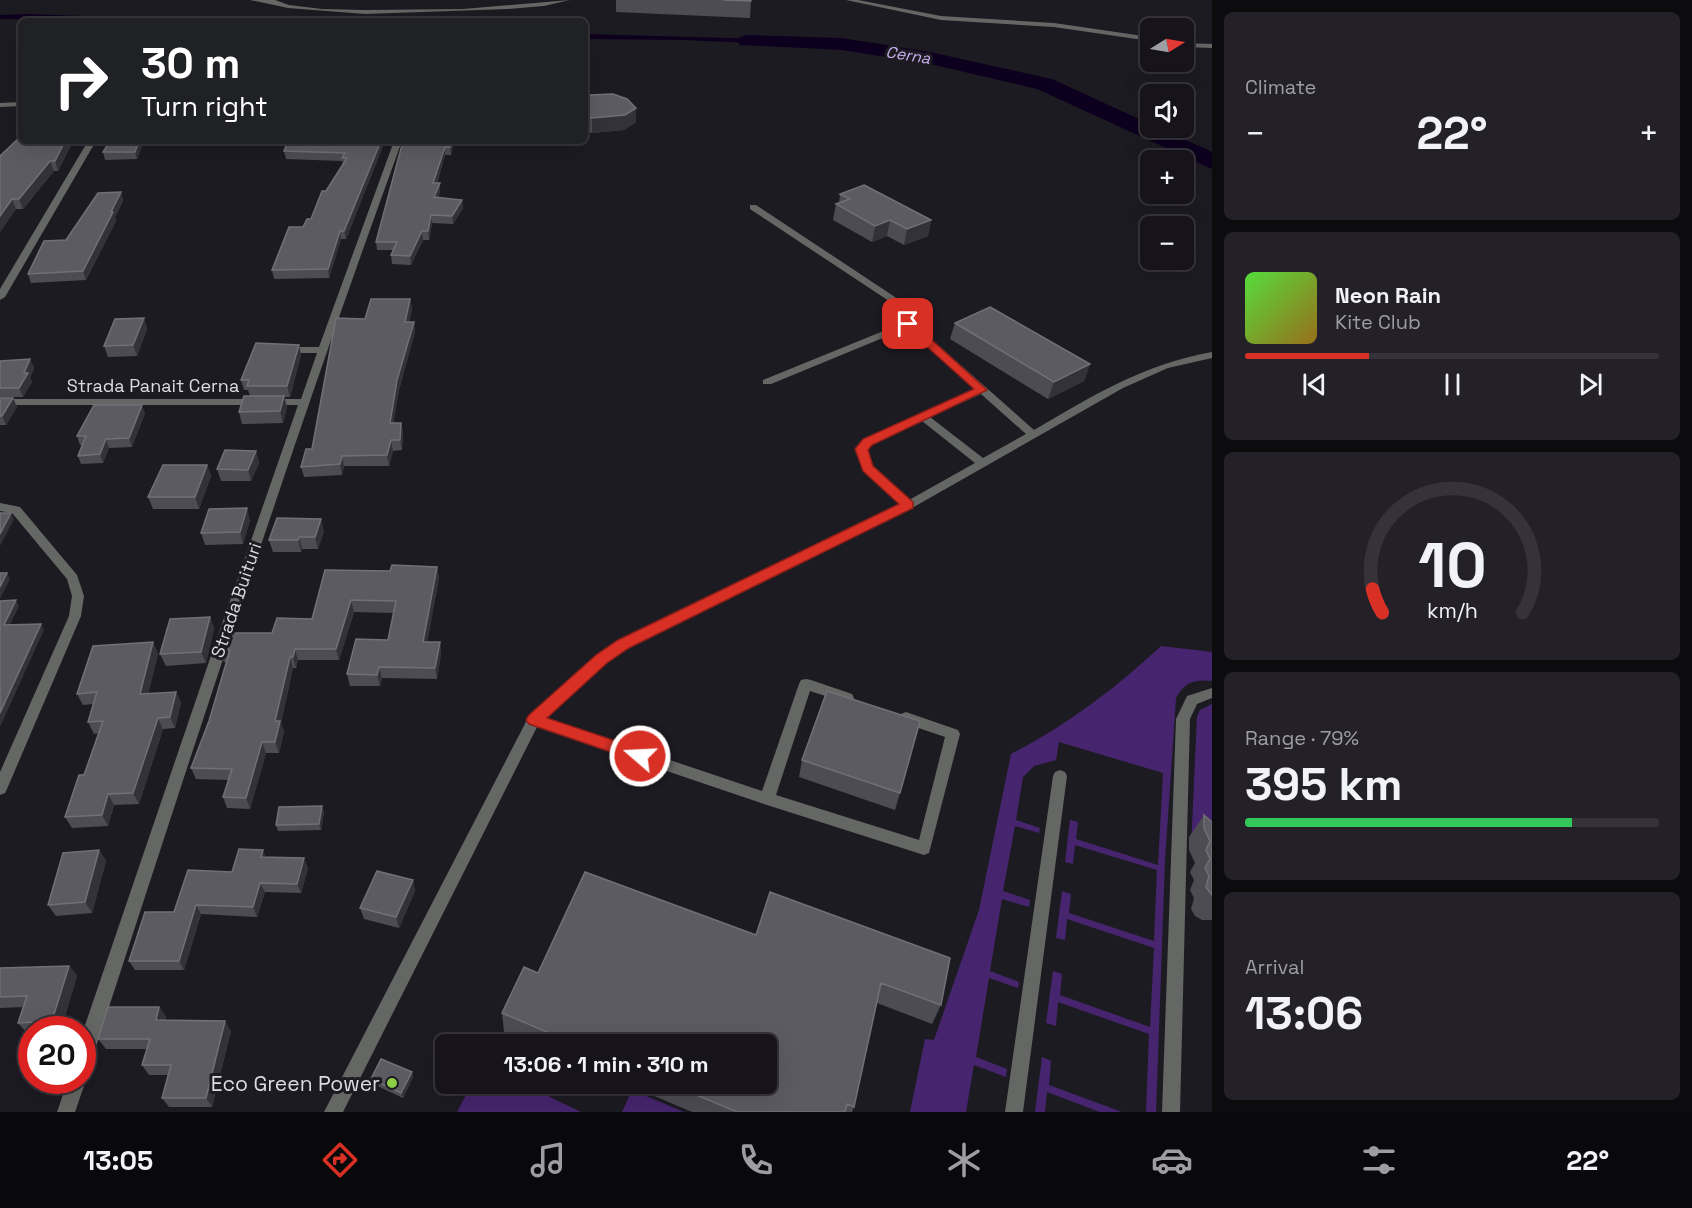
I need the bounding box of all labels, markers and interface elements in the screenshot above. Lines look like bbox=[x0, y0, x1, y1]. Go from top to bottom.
north arrow bbox=[1140, 18, 1194, 72]
map controls bbox=[1140, 18, 1194, 270]
text: 30 m bbox=[141, 37, 240, 90]
water label: Cerna bbox=[884, 41, 933, 69]
icon: right bbox=[42, 42, 120, 120]
text: Climate bbox=[1245, 74, 1316, 100]
button: sound bbox=[1140, 84, 1194, 138]
text: Turn right bbox=[141, 89, 268, 124]
text: 22° bbox=[1416, 105, 1488, 162]
text: − bbox=[1245, 113, 1265, 155]
text: + bbox=[1639, 113, 1659, 155]
button: + bbox=[1140, 150, 1194, 204]
button: − bbox=[1140, 216, 1194, 270]
text: Neon Rain bbox=[1335, 281, 1441, 309]
pin bbox=[882, 298, 933, 349]
icon: arrive bbox=[891, 307, 924, 340]
text: Kite Club bbox=[1335, 309, 1421, 335]
icon: previous bbox=[1298, 368, 1331, 401]
icon: pause bbox=[1436, 368, 1469, 401]
icon: next bbox=[1574, 368, 1607, 401]
street label: Strada Panait Cerna bbox=[67, 374, 239, 397]
text: 10 bbox=[1418, 526, 1486, 605]
street label: Strada Buituri bbox=[206, 539, 266, 661]
text: km/h bbox=[1426, 597, 1478, 624]
position arrow bbox=[608, 724, 672, 788]
text: Range · 79% bbox=[1245, 725, 1359, 751]
text: 395 km bbox=[1245, 756, 1402, 813]
text: Arrival bbox=[1245, 954, 1304, 980]
text: 13:06 bbox=[1245, 985, 1363, 1042]
speed limit sign: 20 bbox=[18, 1016, 96, 1094]
text: 13:06 · 1 min · 310 m bbox=[504, 1050, 708, 1078]
place label: Eco Green Power bbox=[211, 1070, 380, 1097]
marker: Eco Green Power bbox=[385, 1076, 399, 1090]
icon: directions bbox=[319, 1139, 361, 1181]
icon: music bbox=[527, 1139, 569, 1181]
icon: phone bbox=[735, 1139, 777, 1181]
icon: climate bbox=[943, 1139, 985, 1181]
icon: car bbox=[1151, 1139, 1193, 1181]
icon: filters bbox=[1358, 1139, 1400, 1181]
text: 13:05 bbox=[83, 1143, 153, 1178]
text: 22° bbox=[1566, 1143, 1609, 1178]

